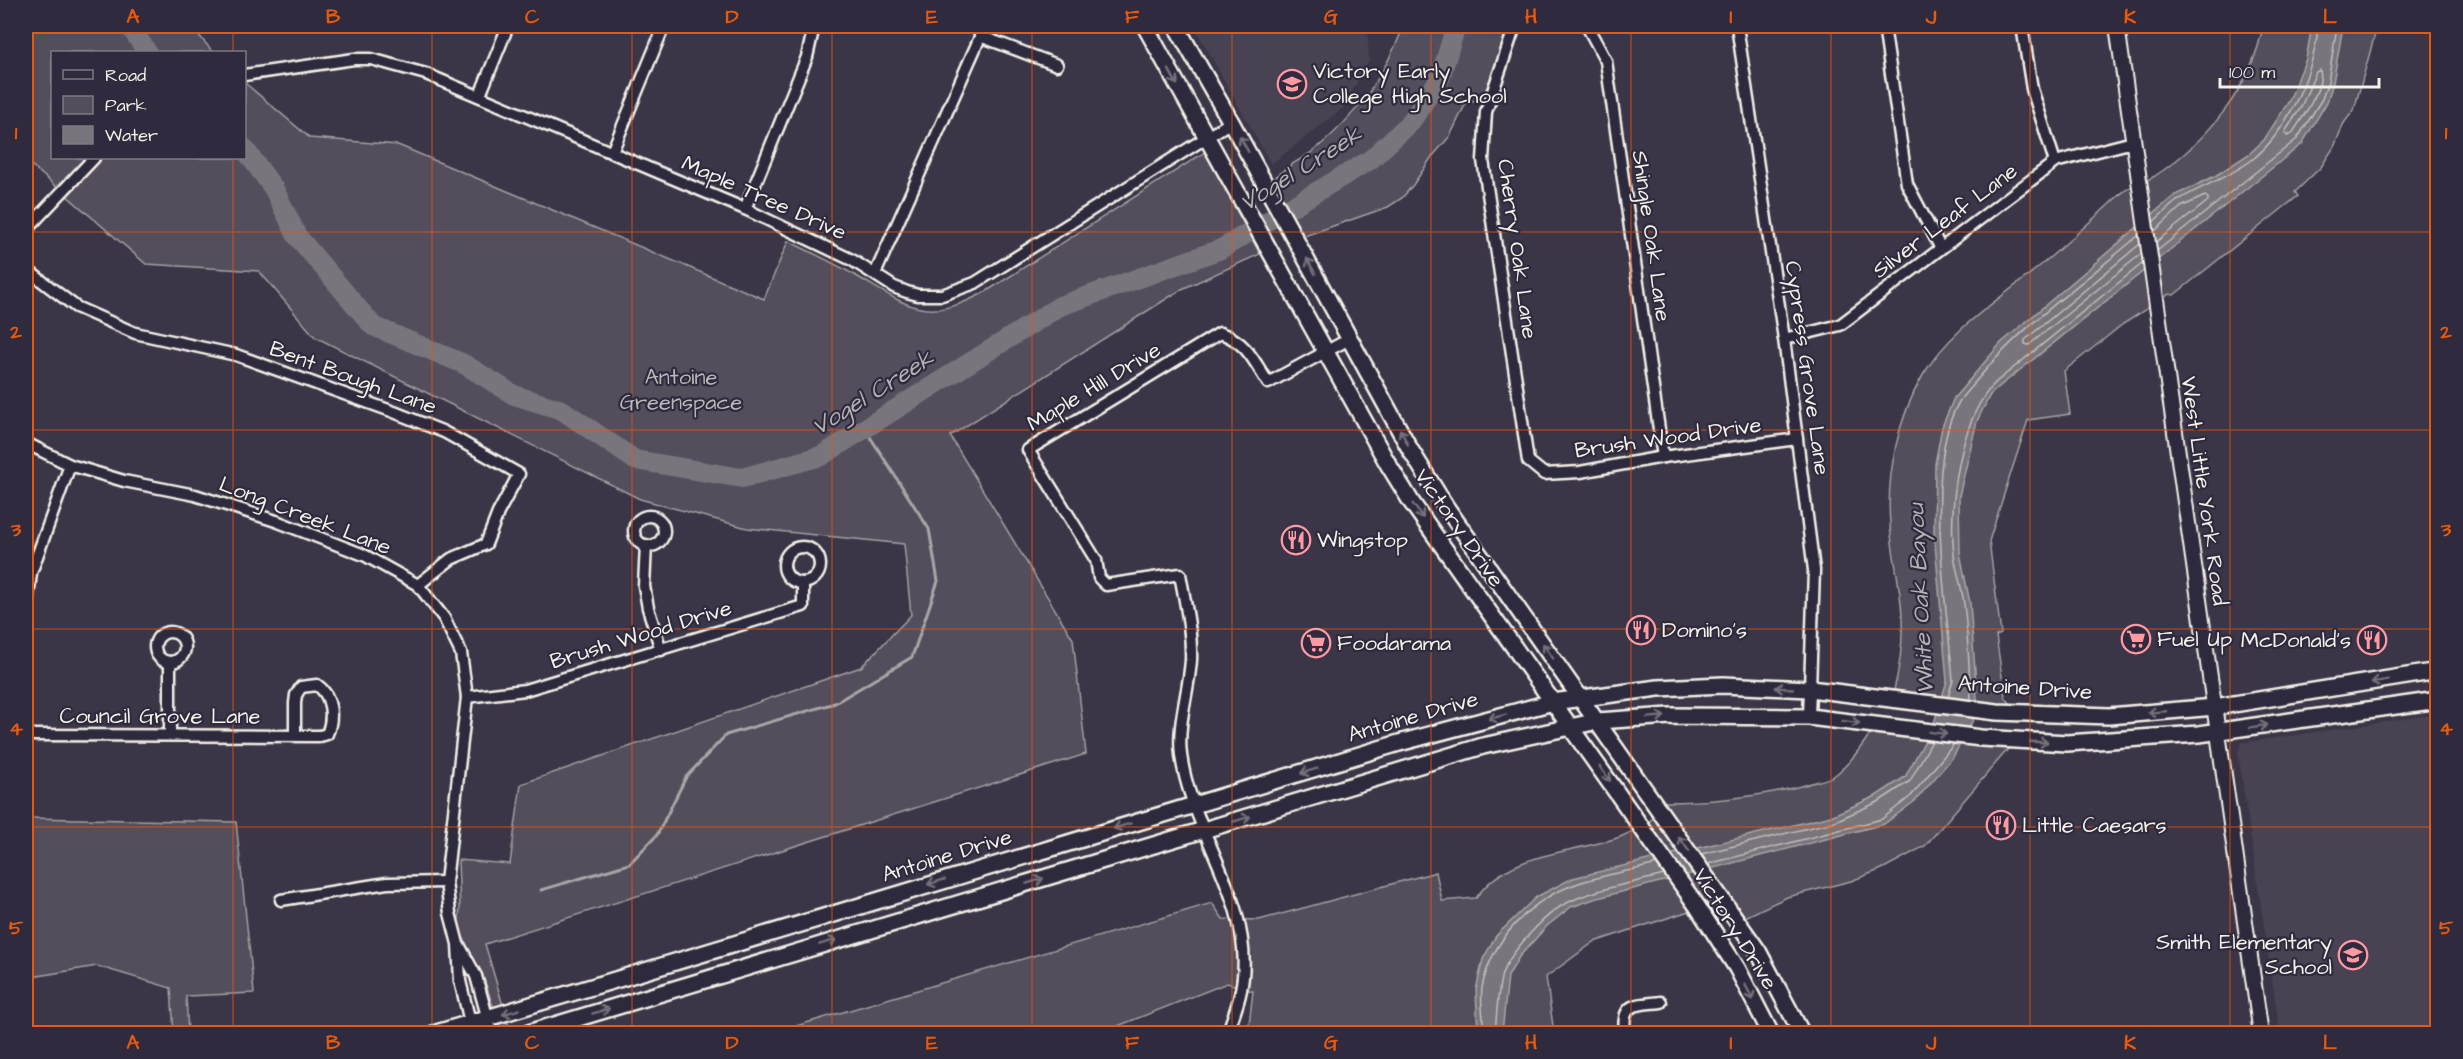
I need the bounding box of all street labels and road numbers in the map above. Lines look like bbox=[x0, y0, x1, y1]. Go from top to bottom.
street label: Maple Tree Drive bbox=[677, 148, 851, 248]
street label: Shingle Oak Lane bbox=[1623, 148, 1678, 324]
street label: Silver Leaf Lane bbox=[1866, 156, 2024, 286]
street label: Cherry Oak Lane bbox=[1488, 157, 1545, 341]
street label: Cypress Grove Lane bbox=[1776, 259, 1837, 477]
street label: Bent Bough Lane bbox=[265, 333, 441, 424]
street label: Maple Hill Drive bbox=[1021, 335, 1167, 439]
street label: West Little York Road bbox=[2173, 374, 2235, 608]
street label: Brush Wood Drive bbox=[1573, 410, 1763, 466]
street label: Victory Drive bbox=[1406, 462, 1511, 594]
street label: Long Creek Lane bbox=[214, 469, 396, 564]
street label: Brush Wood Drive bbox=[546, 593, 736, 677]
street label: Antoine Drive bbox=[1957, 668, 2093, 708]
street label: Antoine Drive bbox=[1344, 684, 1482, 750]
street label: Council Grove Lane bbox=[60, 701, 261, 732]
street label: Antoine Drive bbox=[878, 821, 1016, 890]
street label: Victory Drive bbox=[1684, 862, 1785, 996]

